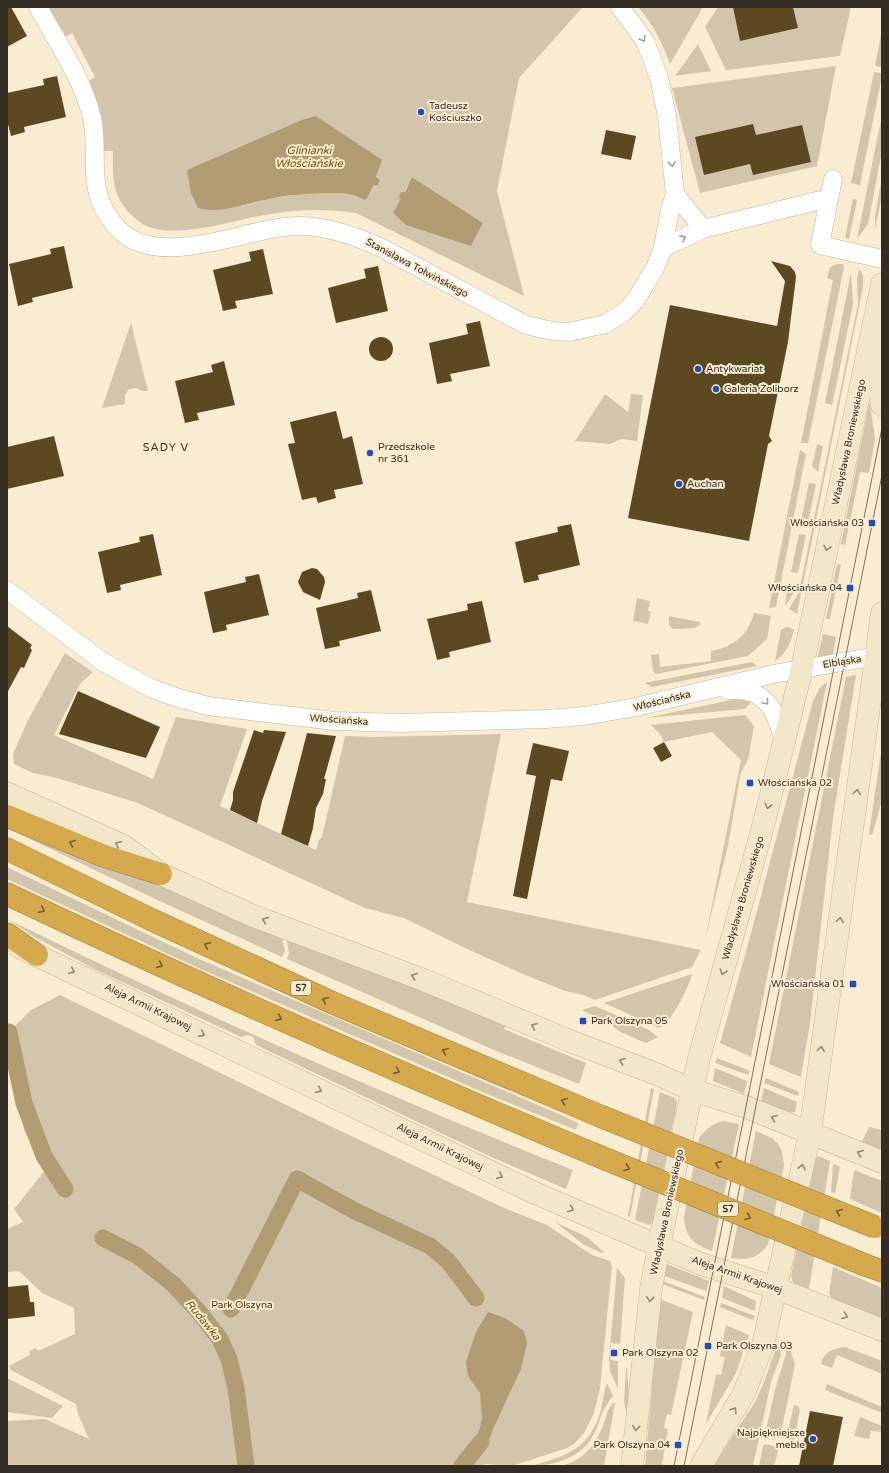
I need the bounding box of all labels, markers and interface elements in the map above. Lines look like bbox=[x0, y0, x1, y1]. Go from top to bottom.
one-way arrow bbox=[638, 35, 645, 42]
place label: Tadeusz Kościuszko bbox=[429, 100, 482, 124]
marker: Tadeusz Kościuszko bbox=[416, 107, 426, 117]
water label: Glinianki Włościańskie bbox=[275, 144, 344, 170]
one-way arrow bbox=[667, 161, 676, 167]
one-way arrow bbox=[678, 235, 686, 243]
street label: Stanisława Tołwińskiego bbox=[364, 236, 470, 300]
place label: Antykwariat bbox=[706, 363, 763, 375]
marker: Antykwariat bbox=[693, 364, 703, 374]
street label: Władysława Broniewskiego bbox=[830, 378, 868, 506]
place label: Galeria Żoliborz bbox=[724, 383, 799, 395]
marker: Galeria Żoliborz bbox=[711, 384, 721, 394]
district label: SADY V bbox=[143, 441, 189, 454]
place label: Przedszkole nr 361 bbox=[378, 441, 435, 465]
marker: Przedszkole nr 361 bbox=[365, 448, 375, 458]
place label: Auchan bbox=[687, 478, 724, 490]
marker: Auchan bbox=[674, 479, 684, 489]
place label: Włościańska 03 bbox=[790, 517, 864, 529]
marker: Włościańska 03 bbox=[867, 518, 877, 528]
one-way arrow bbox=[824, 545, 832, 551]
place label: Włościańska 04 bbox=[768, 582, 842, 594]
marker: Włościańska 04 bbox=[845, 583, 855, 593]
street label: Elbląska bbox=[822, 653, 862, 671]
street label: Włościańska bbox=[632, 688, 692, 714]
one-way arrow bbox=[762, 697, 769, 705]
street label: Włościańska bbox=[309, 712, 369, 728]
place label: Włościańska 02 bbox=[758, 777, 832, 789]
marker: Włościańska 02 bbox=[745, 778, 755, 788]
one-way arrow bbox=[852, 789, 861, 795]
one-way arrow bbox=[765, 803, 773, 809]
street label: Władysława Broniewskiego bbox=[720, 835, 766, 961]
one-way arrow bbox=[68, 839, 75, 847]
one-way arrow bbox=[115, 840, 122, 848]
one-way arrow bbox=[38, 905, 46, 913]
one-way arrow bbox=[261, 917, 268, 925]
one-way arrow bbox=[835, 917, 844, 924]
one-way arrow bbox=[204, 942, 211, 950]
one-way arrow bbox=[156, 960, 164, 968]
one-way arrow bbox=[68, 966, 75, 974]
one-way arrow bbox=[719, 968, 727, 975]
one-way arrow bbox=[410, 973, 417, 981]
place label: Włościańska 01 bbox=[771, 978, 845, 990]
marker: Włościańska 01 bbox=[848, 979, 858, 989]
street label: Aleja Armii Krajowej bbox=[103, 981, 193, 1033]
road number: S7 bbox=[291, 981, 311, 995]
one-way arrow bbox=[322, 996, 329, 1004]
one-way arrow bbox=[275, 1013, 282, 1021]
place label: Park Olszyna 05 bbox=[591, 1015, 668, 1027]
marker: Park Olszyna 05 bbox=[578, 1016, 588, 1026]
one-way arrow bbox=[531, 1023, 539, 1031]
one-way arrow bbox=[198, 1029, 205, 1036]
one-way arrow bbox=[816, 1046, 825, 1052]
one-way arrow bbox=[441, 1047, 448, 1055]
one-way arrow bbox=[619, 1058, 626, 1066]
one-way arrow bbox=[393, 1066, 401, 1074]
one-way arrow bbox=[315, 1085, 323, 1093]
one-way arrow bbox=[561, 1098, 569, 1106]
one-way arrow bbox=[770, 1115, 777, 1123]
street label: Aleja Armii Krajowej bbox=[395, 1121, 485, 1173]
street label: Władysława Broniewskiego bbox=[648, 1148, 686, 1276]
one-way arrow bbox=[857, 1150, 865, 1158]
one-way arrow bbox=[714, 1160, 721, 1168]
one-way arrow bbox=[623, 1163, 631, 1171]
one-way arrow bbox=[798, 1164, 806, 1171]
one-way arrow bbox=[495, 1171, 503, 1179]
road number: S7 bbox=[718, 1202, 738, 1216]
one-way arrow bbox=[568, 1204, 575, 1212]
one-way arrow bbox=[835, 1209, 843, 1217]
one-way arrow bbox=[743, 1212, 751, 1220]
street label: Aleja Armii Krajowej bbox=[690, 1254, 784, 1296]
one-way arrow bbox=[646, 1296, 655, 1302]
water label: Rudawka bbox=[183, 1297, 224, 1344]
park label: Park Olszyna bbox=[211, 1299, 273, 1311]
one-way arrow bbox=[842, 1311, 849, 1319]
place label: Park Olszyna 03 bbox=[716, 1340, 793, 1352]
marker: Park Olszyna 03 bbox=[703, 1341, 713, 1351]
place label: Park Olszyna 02 bbox=[622, 1347, 699, 1359]
marker: Park Olszyna 02 bbox=[609, 1348, 619, 1358]
one-way arrow bbox=[729, 1407, 736, 1414]
one-way arrow bbox=[632, 1425, 641, 1431]
place label: Najpiękniejsze meble bbox=[737, 1427, 805, 1451]
marker: Najpiękniejsze meble bbox=[808, 1434, 818, 1444]
place label: Park Olszyna 04 bbox=[594, 1439, 670, 1451]
marker: Park Olszyna 04 bbox=[673, 1440, 683, 1450]

